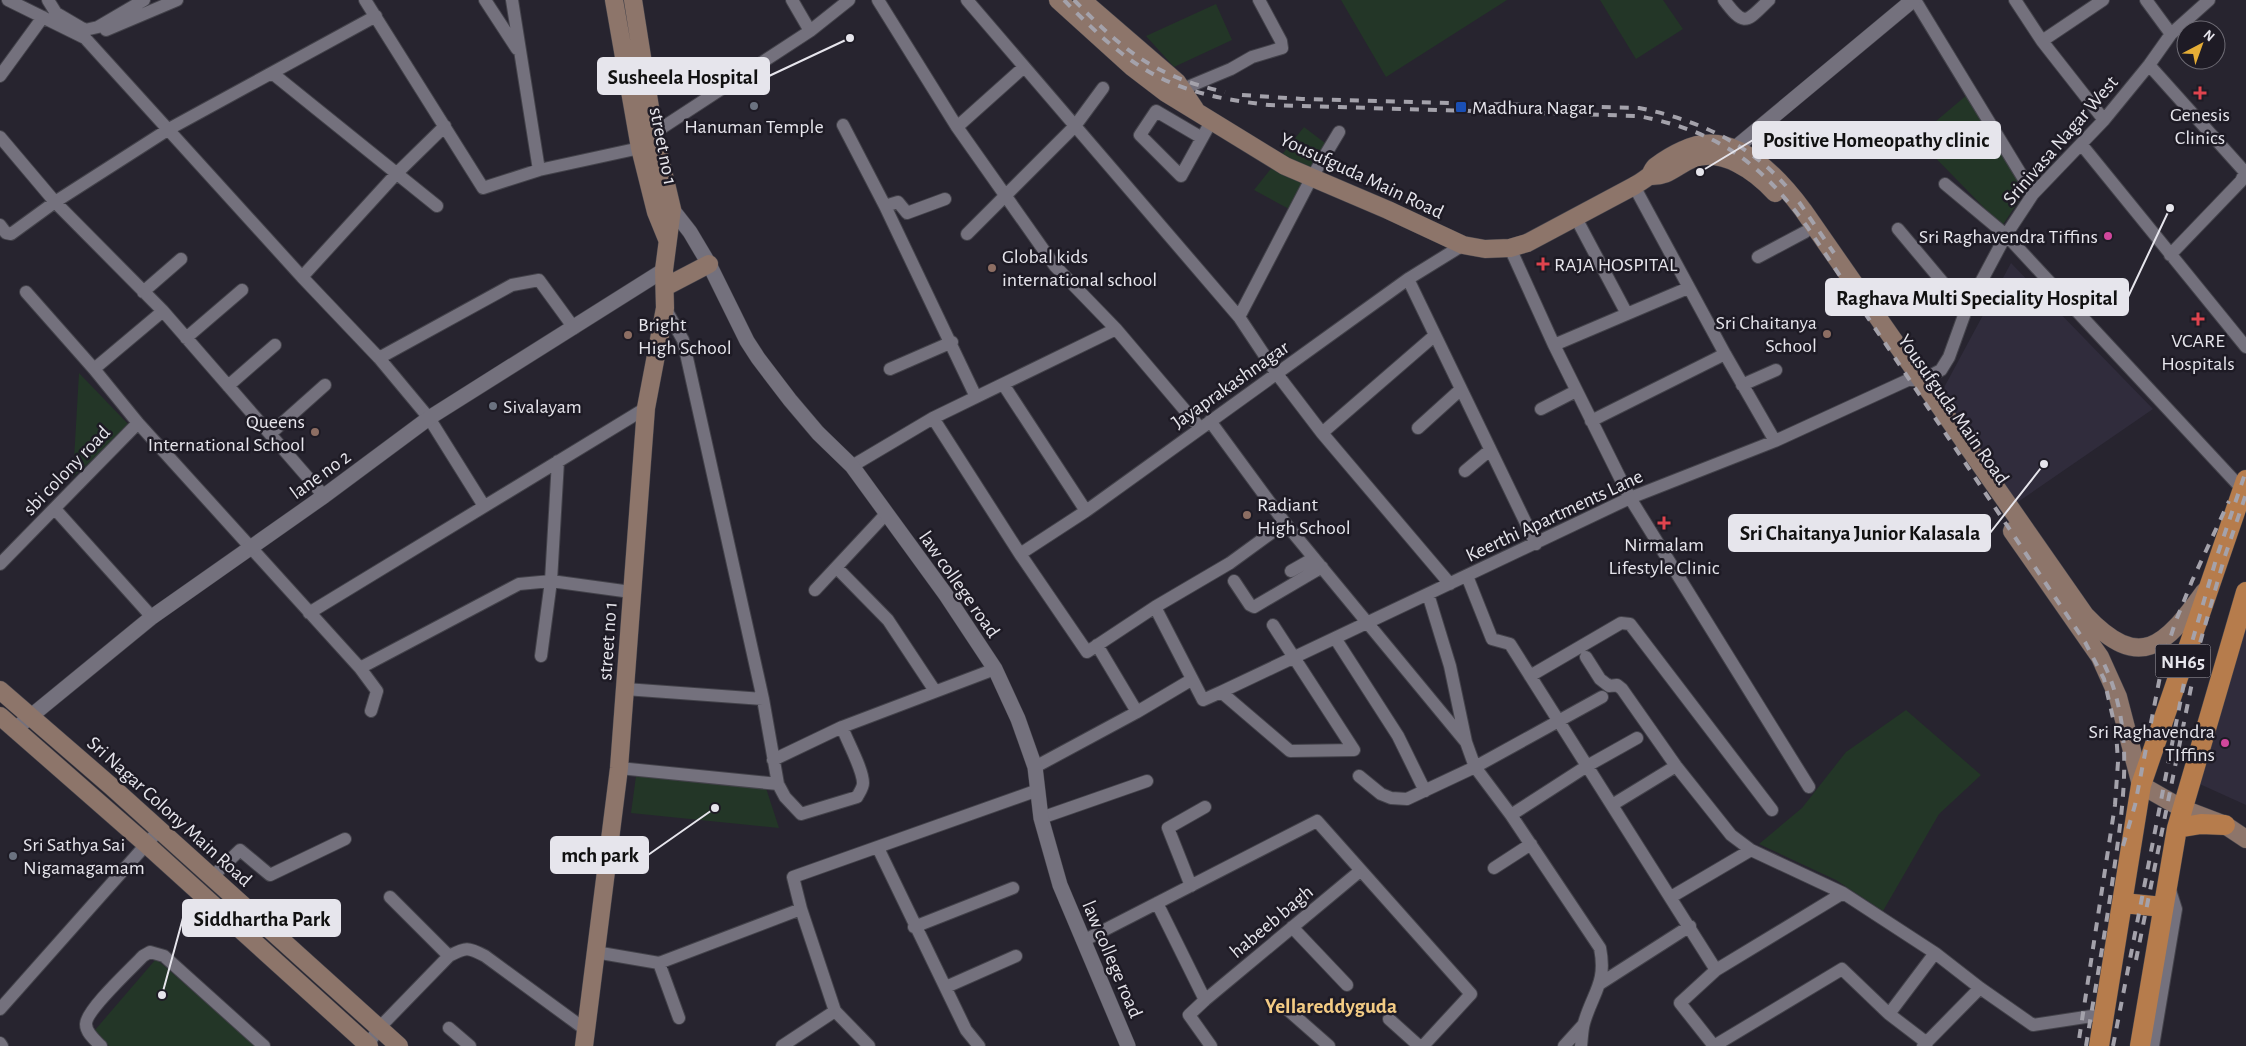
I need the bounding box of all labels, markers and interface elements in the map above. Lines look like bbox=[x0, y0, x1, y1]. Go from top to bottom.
north arrow bbox=[2176, 20, 2226, 70]
text: N bbox=[2201, 27, 2217, 44]
callout: Susheela Hospital bbox=[598, 58, 769, 94]
text: Susheela Hospital bbox=[608, 67, 758, 88]
street label: Srinivasa Nagar West bbox=[1999, 72, 2122, 209]
marker: Genesis Clinics bbox=[2193, 86, 2207, 100]
place label: Madhura Nagar bbox=[1472, 98, 1594, 118]
marker: Hanuman Temple bbox=[748, 100, 760, 112]
marker: Madhura Nagar bbox=[1454, 100, 1468, 114]
place label: Genesis Clinics bbox=[2170, 105, 2230, 148]
street label: street no 1 bbox=[646, 106, 680, 187]
place label: Hanuman Temple bbox=[684, 117, 824, 137]
callout: Positive Homeopathy clinic bbox=[1753, 122, 2000, 158]
street label: Yousufguda Main Road bbox=[1277, 129, 1447, 223]
text: Positive Homeopathy clinic bbox=[1763, 130, 1989, 151]
place label: Sri Raghavendra Tiffins bbox=[1919, 227, 2098, 247]
marker: Sri Raghavendra Tiffins bbox=[2102, 230, 2114, 242]
place label: Global kids international school bbox=[1002, 247, 1157, 290]
place label: RAJA HOSPITAL bbox=[1554, 255, 1678, 275]
marker: RAJA HOSPITAL bbox=[1536, 257, 1550, 271]
marker: Global kids international school bbox=[986, 262, 998, 274]
callout: Raghava Multi Speciality Hospital bbox=[1826, 279, 2128, 315]
text: Raghava Multi Speciality Hospital bbox=[1836, 288, 2118, 309]
marker: VCARE Hospitals bbox=[2191, 312, 2205, 326]
place label: Sri Chaitanya School bbox=[1715, 313, 1817, 356]
place label: Bright High School bbox=[638, 315, 732, 358]
marker: Sri Chaitanya School bbox=[1821, 328, 1833, 340]
marker: Bright High School bbox=[622, 329, 634, 341]
street label: Yousufguda Main Road bbox=[1894, 331, 2012, 488]
place label: VCARE Hospitals bbox=[2161, 331, 2235, 374]
street label: Jayaprakashnagar bbox=[1168, 337, 1293, 433]
place label: Sivalayam bbox=[503, 397, 582, 417]
marker: Sivalayam bbox=[487, 400, 499, 412]
place label: Queens International School bbox=[148, 412, 305, 455]
street label: sbi colony road bbox=[19, 422, 114, 519]
marker: Queens International School bbox=[309, 426, 321, 438]
street label: lane no 2 bbox=[287, 446, 355, 503]
street label: Keerthi Apartments Lane bbox=[1463, 466, 1646, 566]
place label: Radiant High School bbox=[1257, 495, 1351, 538]
marker: Radiant High School bbox=[1241, 509, 1253, 521]
callout: Sri Chaitanya Junior Kalasala bbox=[1729, 515, 1990, 551]
marker: Nirmalam Lifestyle Clinic bbox=[1657, 516, 1671, 530]
text: Sri Chaitanya Junior Kalasala bbox=[1740, 523, 1980, 544]
street label: law college road bbox=[915, 528, 1003, 642]
place label: Nirmalam Lifestyle Clinic bbox=[1609, 535, 1720, 578]
street label: street no 1 bbox=[595, 601, 621, 681]
road number: NH65 bbox=[2156, 644, 2210, 678]
place label: Sri Raghavendra TIffins bbox=[2089, 722, 2215, 765]
street label: Sri Nagar Colony Main Road bbox=[83, 733, 255, 891]
marker: Sri Raghavendra TIffins bbox=[2219, 737, 2231, 749]
place label: Sri Sathya Sai Nigamagamam bbox=[23, 835, 145, 878]
callout: mch park bbox=[551, 837, 648, 873]
text: mch park bbox=[561, 845, 639, 866]
marker: Sri Sathya Sai Nigamagamam bbox=[7, 850, 19, 862]
street label: habeeb bagh bbox=[1226, 881, 1317, 962]
street label: law college road bbox=[1078, 898, 1146, 1021]
callout: Siddhartha Park bbox=[183, 900, 340, 936]
text: Siddhartha Park bbox=[194, 909, 331, 930]
district label: Yellareddyguda bbox=[1265, 996, 1397, 1017]

